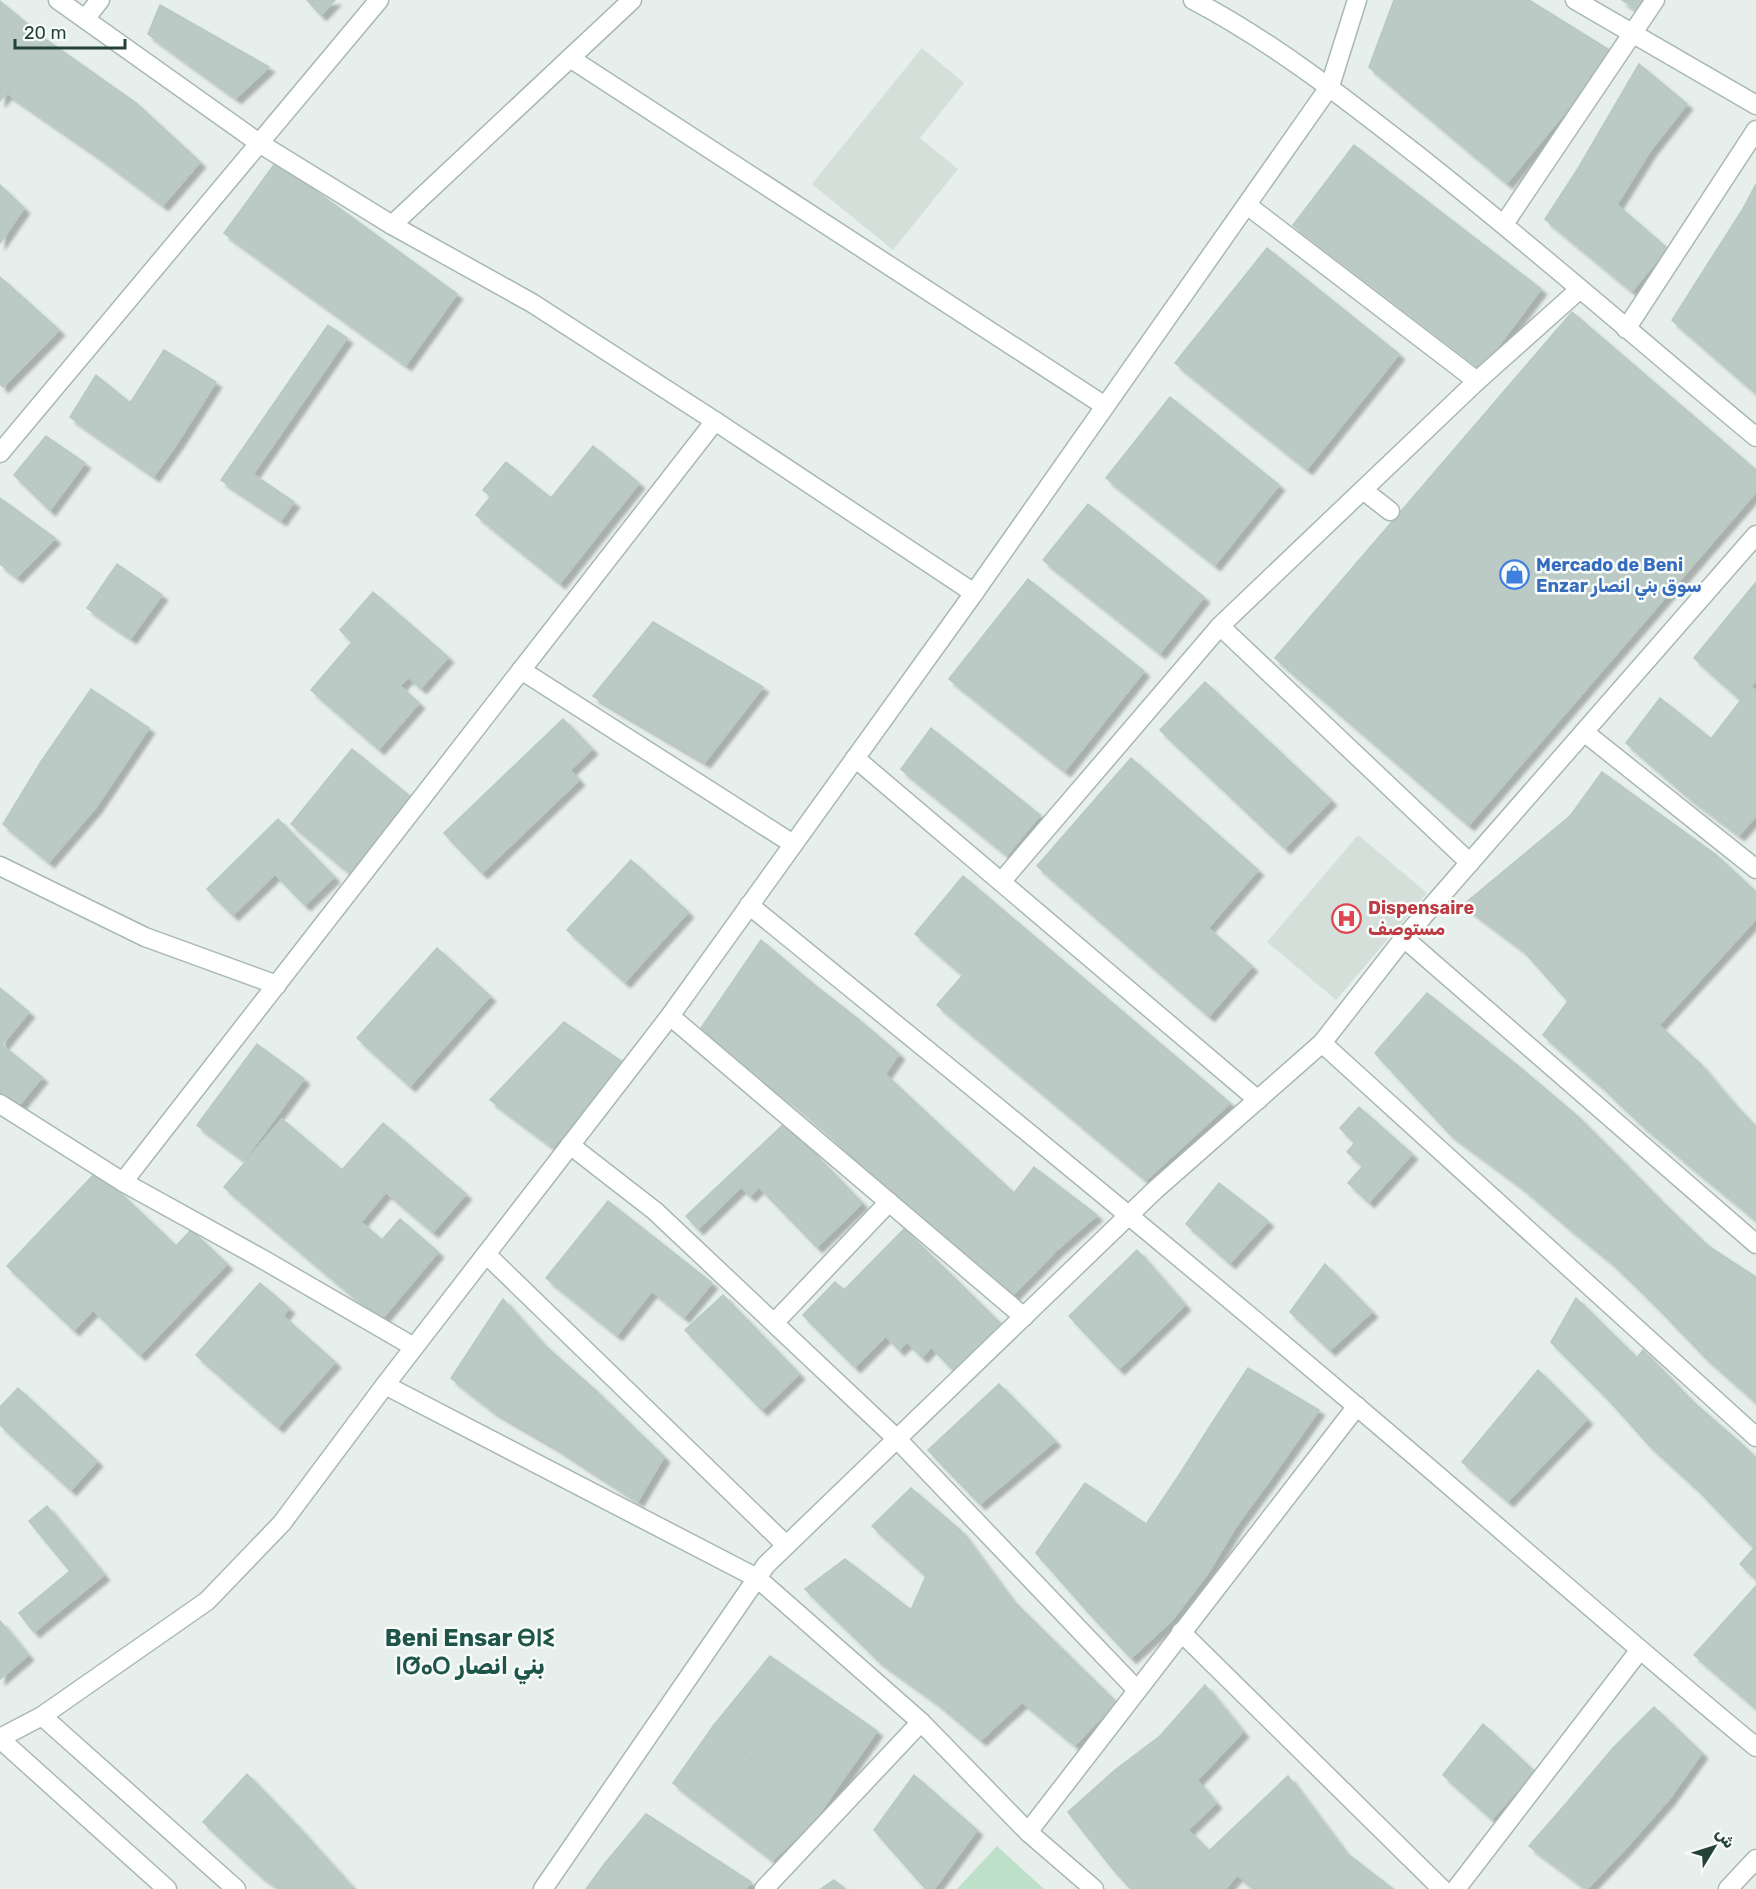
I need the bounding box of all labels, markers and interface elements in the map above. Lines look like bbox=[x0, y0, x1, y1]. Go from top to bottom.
scale bar bbox=[15, 12, 124, 50]
text: 20 m bbox=[24, 22, 66, 44]
place label: Mercado de Beni Enzar سوق بني انصار bbox=[1536, 554, 1702, 600]
shop icon: Mercado de Beni Enzar سوق بني انصار bbox=[1499, 559, 1531, 591]
place label: Dispensaire مستوصف bbox=[1368, 897, 1474, 940]
hospital icon: Dispensaire مستوصف bbox=[1331, 902, 1363, 934]
district label: Beni Ensar ⴱⵏⵉ ⵏⵚⴰⵔ بني انصار bbox=[385, 1624, 555, 1685]
north arrow bbox=[1684, 1817, 1744, 1877]
text: ش bbox=[1712, 1824, 1739, 1852]

